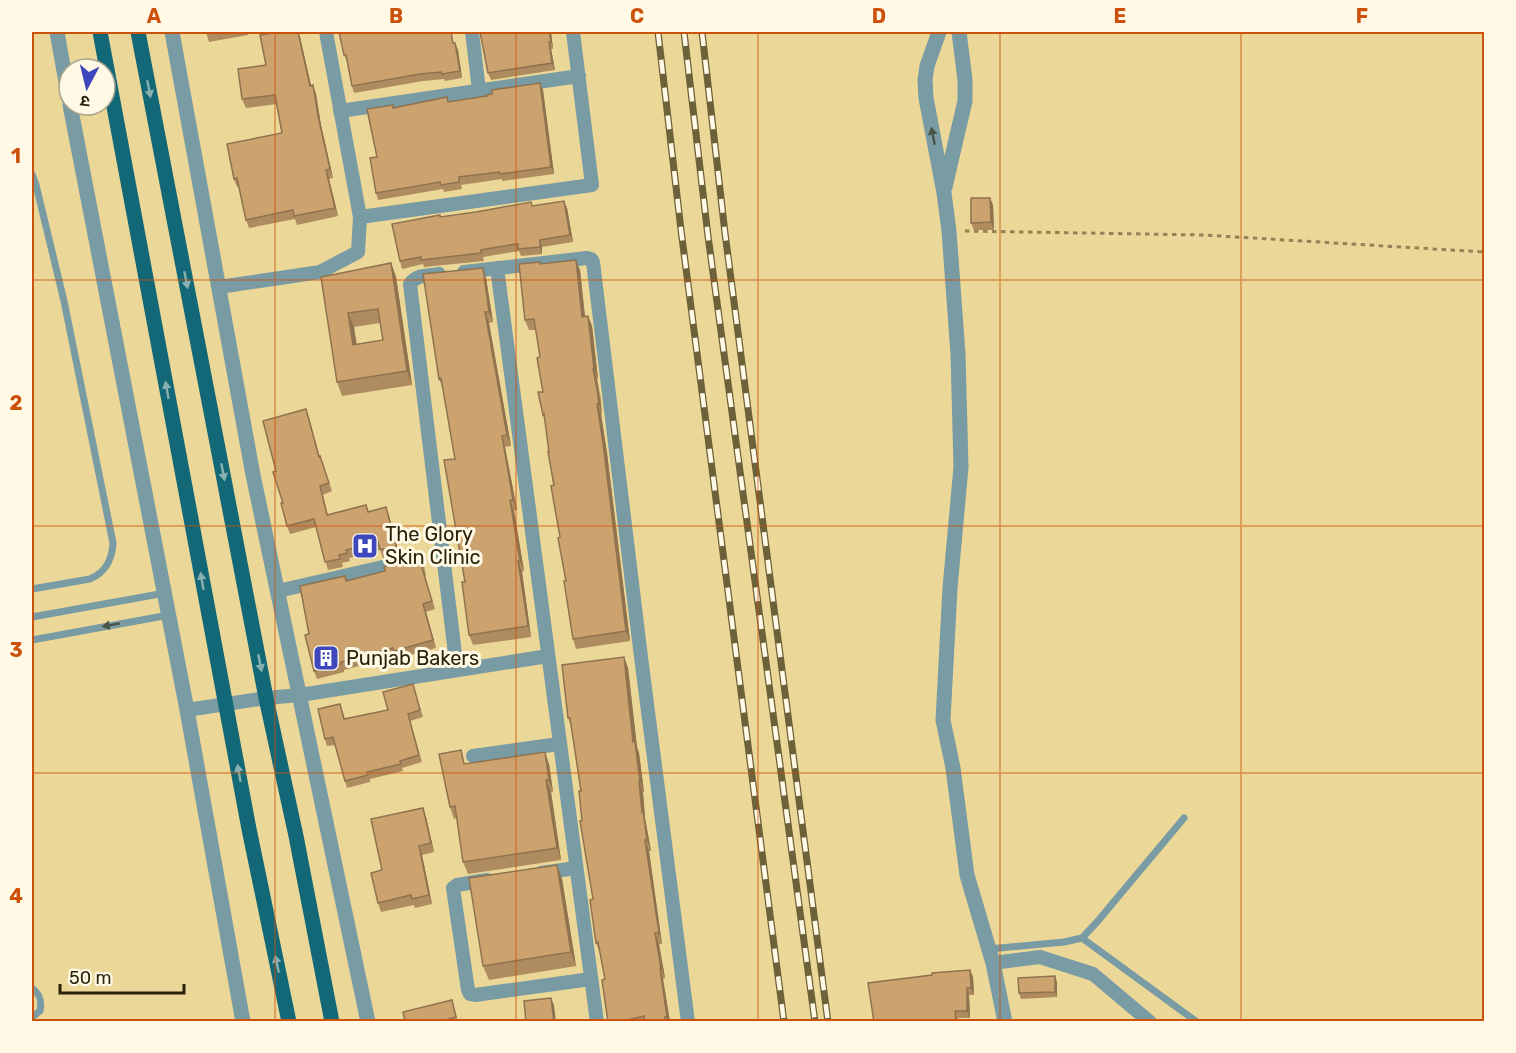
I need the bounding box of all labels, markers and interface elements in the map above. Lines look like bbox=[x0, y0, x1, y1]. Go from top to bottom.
text: A bbox=[147, 4, 162, 28]
text: B bbox=[389, 4, 403, 28]
text: C bbox=[630, 4, 644, 28]
text: D bbox=[872, 4, 886, 28]
text: E bbox=[1114, 4, 1126, 28]
text: F bbox=[1356, 4, 1368, 28]
north arrow bbox=[57, 57, 117, 117]
one-way arrow bbox=[145, 80, 154, 99]
text: उ bbox=[79, 91, 91, 111]
one-way arrow bbox=[928, 126, 937, 145]
text: 1 bbox=[11, 144, 21, 168]
one-way arrow bbox=[182, 271, 191, 290]
one-way arrow bbox=[162, 380, 171, 399]
text: 2 bbox=[10, 391, 23, 415]
one-way arrow bbox=[219, 463, 228, 482]
place label: The Glory Skin Clinic bbox=[385, 522, 481, 569]
hospital icon: The Glory Skin Clinic bbox=[350, 531, 380, 561]
one-way arrow bbox=[197, 572, 206, 591]
one-way arrow bbox=[102, 621, 121, 630]
text: 3 bbox=[9, 638, 23, 662]
building icon: Punjab Bakers bbox=[311, 643, 341, 673]
place label: Punjab Bakers bbox=[346, 646, 479, 670]
one-way arrow bbox=[256, 654, 265, 673]
one-way arrow bbox=[234, 763, 243, 782]
text: 4 bbox=[9, 884, 23, 908]
one-way arrow bbox=[272, 955, 281, 974]
scale bar bbox=[60, 957, 184, 995]
text: 50 m bbox=[69, 967, 112, 989]

